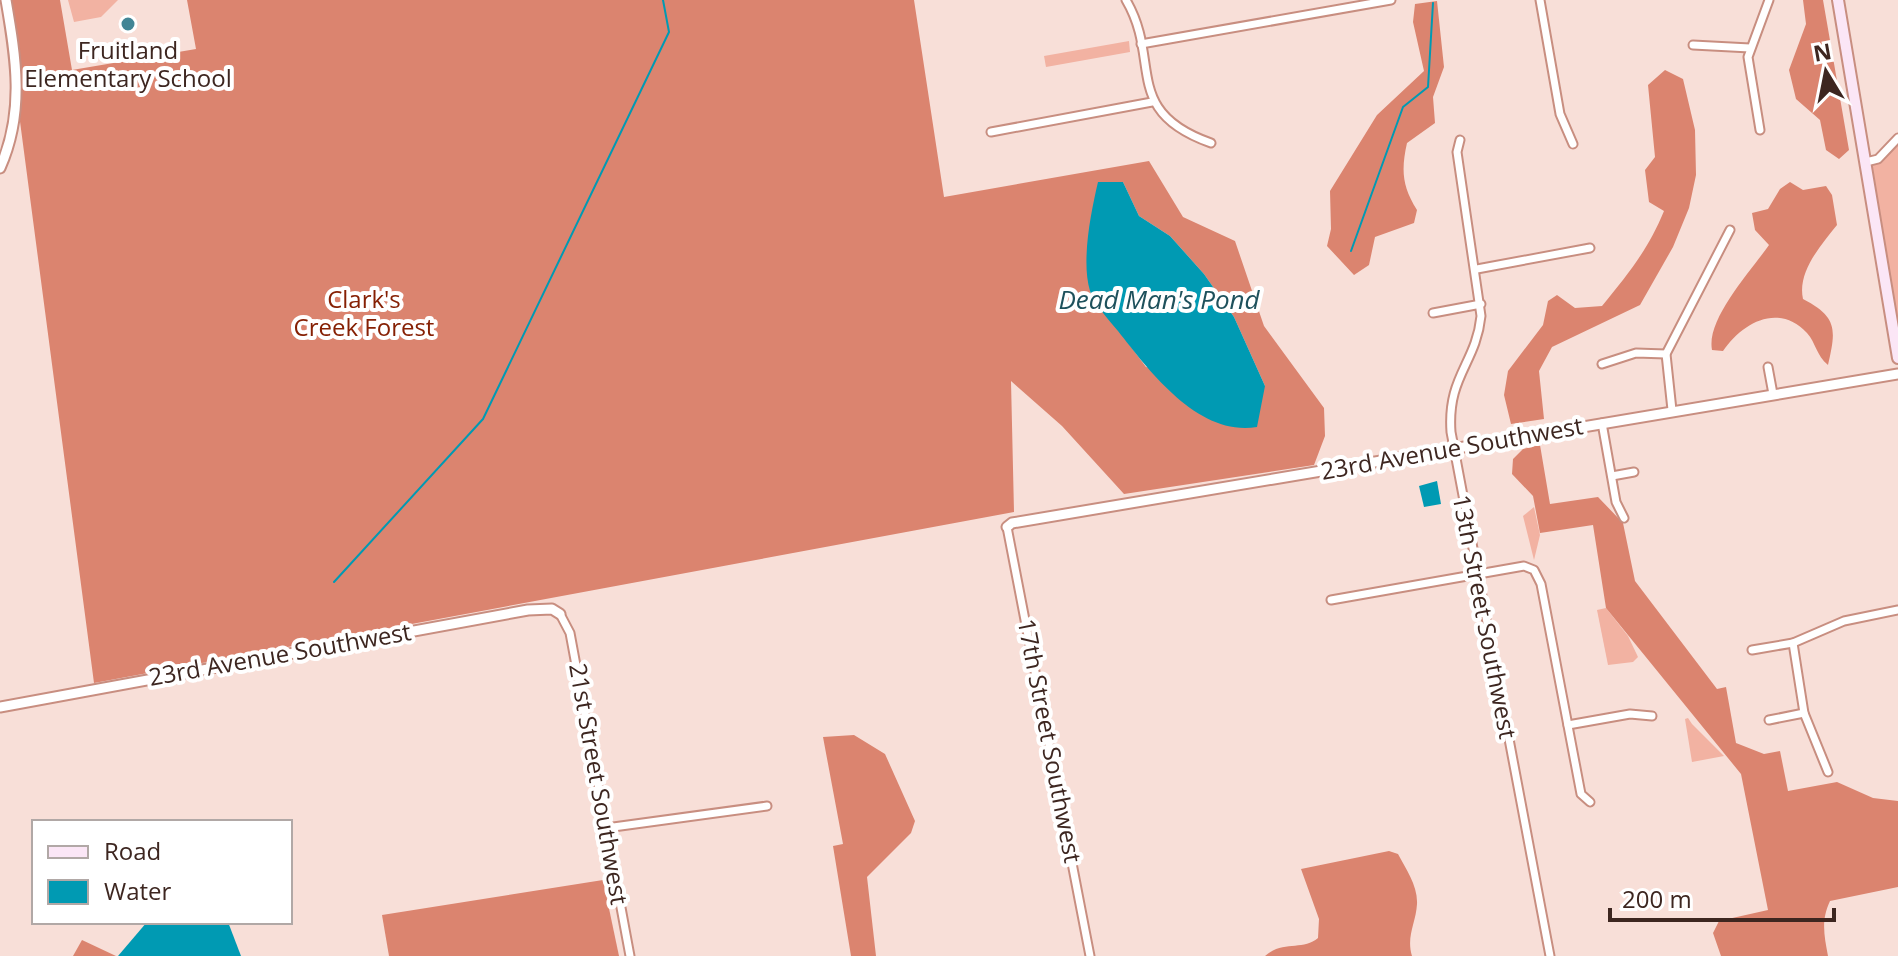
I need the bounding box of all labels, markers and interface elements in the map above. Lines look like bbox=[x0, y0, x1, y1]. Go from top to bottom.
marker: Fruitland Elementary School bbox=[119, 15, 137, 33]
north arrow bbox=[1786, 32, 1866, 112]
place label: Fruitland Elementary School bbox=[24, 33, 232, 94]
text: N bbox=[1811, 35, 1834, 68]
water label: Dead Man's Pond bbox=[1058, 281, 1261, 317]
park label: Clark's Creek Forest bbox=[294, 282, 434, 343]
street label: 23rd Avenue Southwest bbox=[1318, 408, 1585, 487]
street label: 13th Street Southwest bbox=[1446, 492, 1525, 742]
street label: 23rd Avenue Southwest bbox=[146, 614, 413, 693]
street label: 17th Street Southwest bbox=[1011, 616, 1090, 866]
street label: 21st Street Southwest bbox=[562, 660, 637, 907]
legend bbox=[32, 820, 292, 924]
text: Road bbox=[104, 834, 161, 867]
scale bar bbox=[1610, 872, 1834, 922]
text: Water bbox=[104, 874, 172, 907]
text: 200 m bbox=[1622, 882, 1692, 915]

